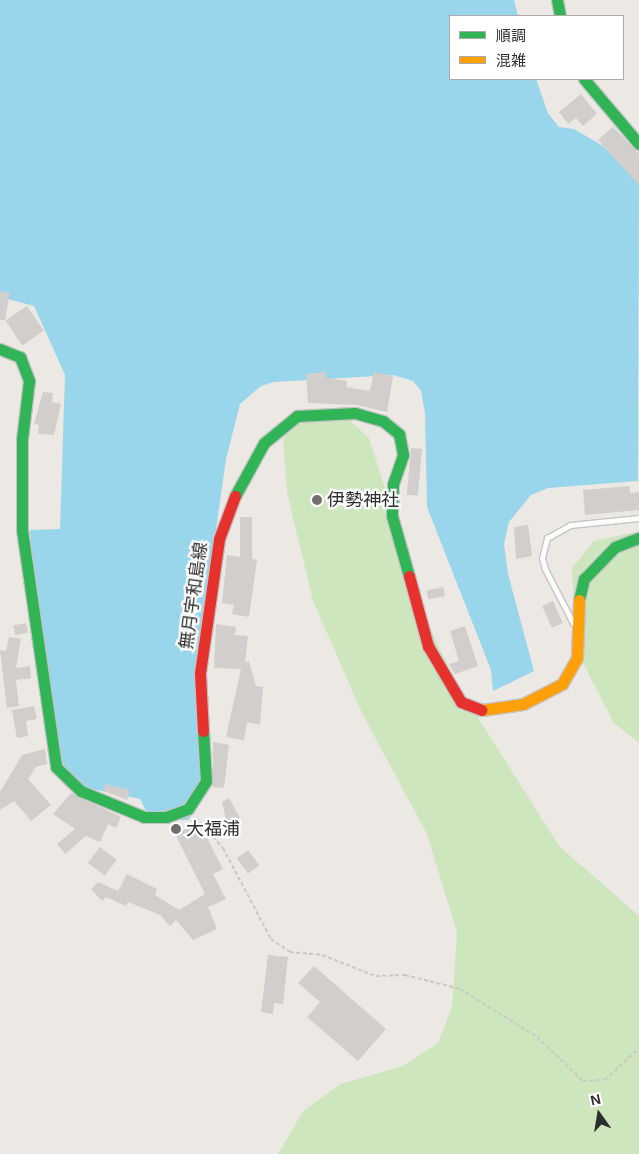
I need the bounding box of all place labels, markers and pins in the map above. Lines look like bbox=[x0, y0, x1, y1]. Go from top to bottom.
place label: 伊勢神社 bbox=[327, 489, 399, 511]
marker: 伊勢神社 bbox=[311, 494, 323, 506]
place label: 大福浦 bbox=[186, 818, 240, 840]
marker: 大福浦 bbox=[170, 823, 182, 835]

